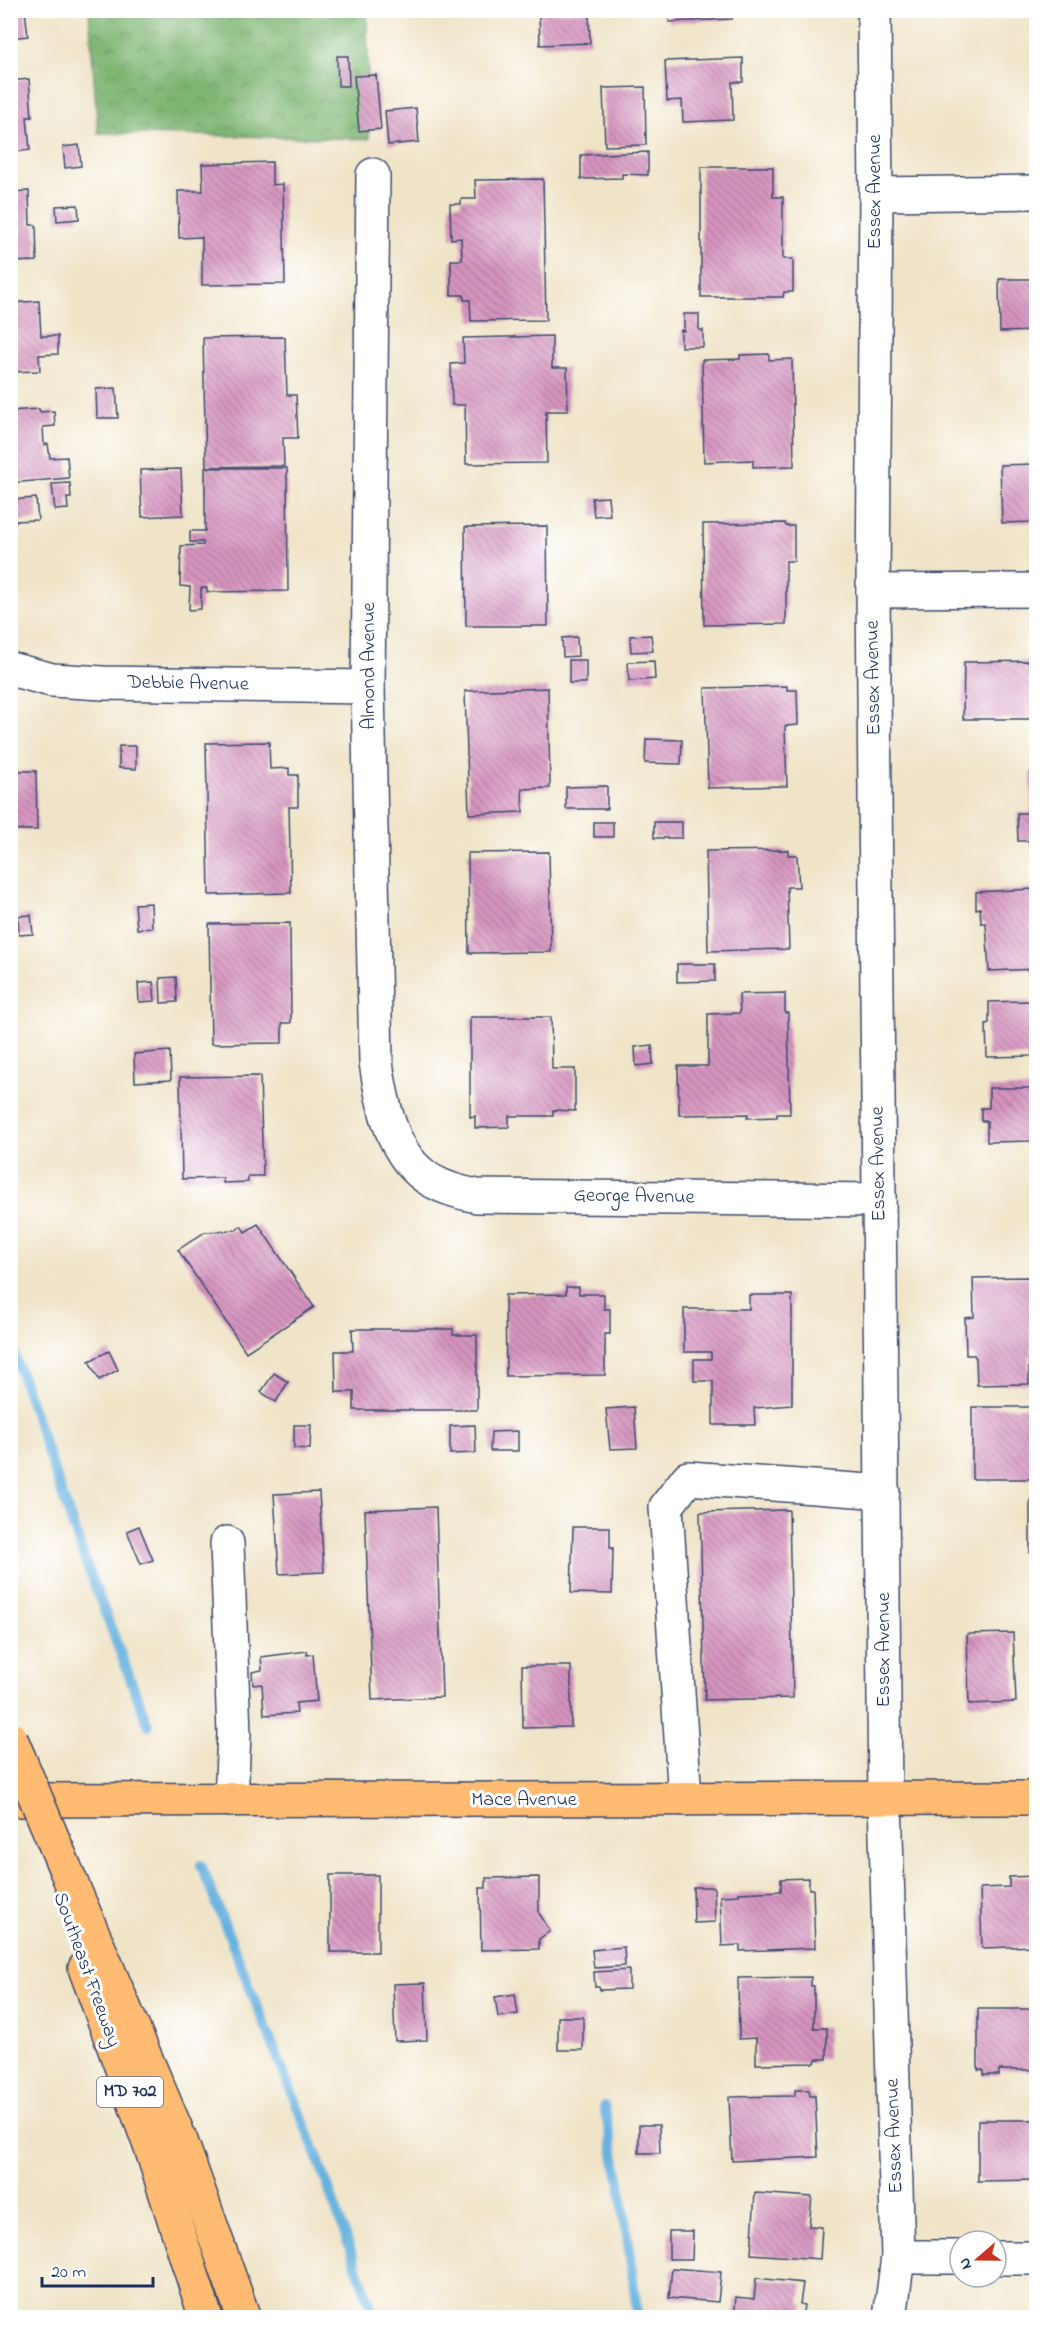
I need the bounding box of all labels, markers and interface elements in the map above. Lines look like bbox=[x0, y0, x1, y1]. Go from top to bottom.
street label: Essex Avenue bbox=[861, 134, 890, 250]
street label: Almond Avenue bbox=[355, 602, 384, 730]
street label: Essex Avenue bbox=[858, 620, 890, 736]
street label: Debbie Avenue bbox=[126, 668, 249, 700]
street label: Essex Avenue bbox=[863, 1106, 895, 1222]
street label: George Avenue bbox=[573, 1181, 695, 1214]
street label: Essex Avenue bbox=[870, 1592, 899, 1708]
street label: Mace Avenue bbox=[471, 1786, 577, 1815]
street label: Southeast Freeway bbox=[44, 1888, 128, 2052]
road number: MD 702 bbox=[97, 2077, 163, 2107]
street label: Essex Avenue bbox=[878, 2078, 912, 2194]
north arrow bbox=[948, 2229, 1008, 2289]
scale bar bbox=[42, 2250, 153, 2288]
text: N bbox=[953, 2254, 979, 2273]
text: 20 m bbox=[51, 2260, 86, 2286]

